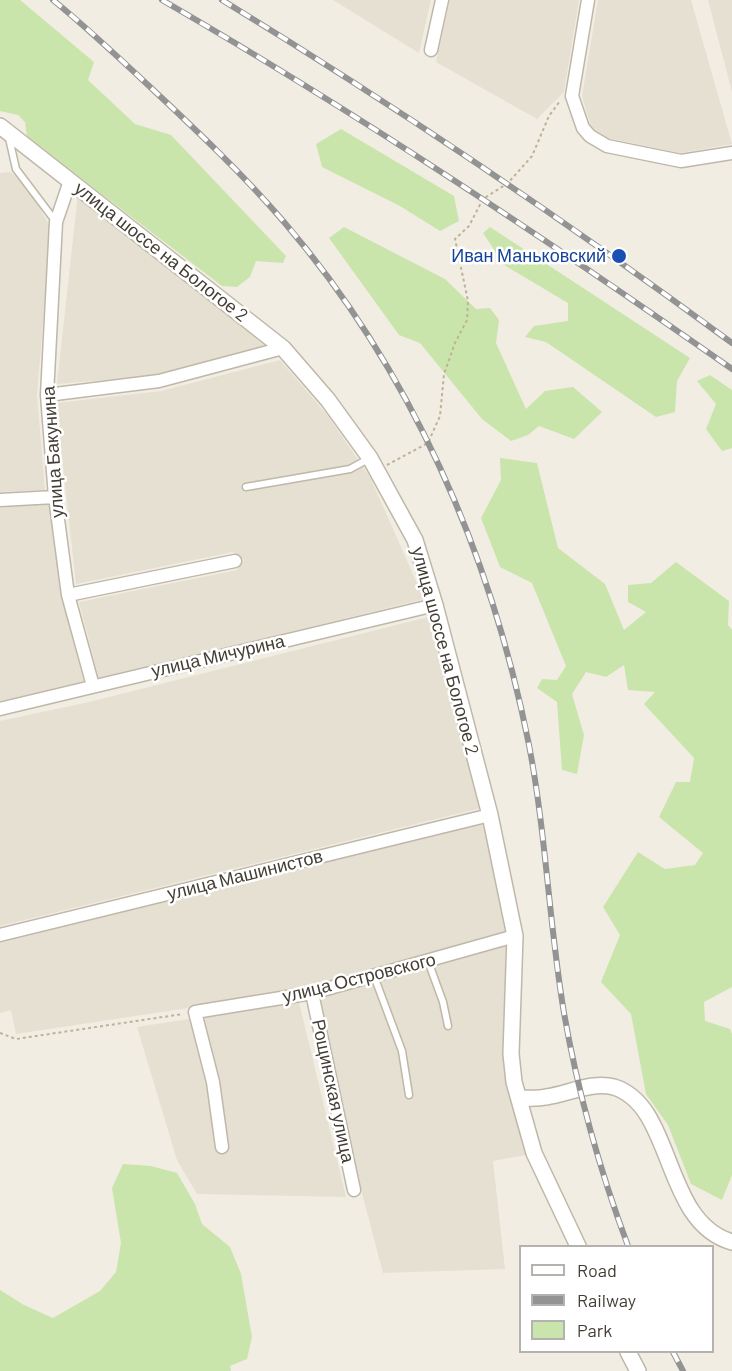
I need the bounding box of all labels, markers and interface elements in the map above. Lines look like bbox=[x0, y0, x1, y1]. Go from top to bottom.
street label: улица шоссе на Бологое 2 bbox=[70, 178, 252, 326]
place label: Иван Маньковский bbox=[451, 245, 606, 267]
marker: Иван Маньковский bbox=[610, 247, 628, 265]
street label: улица Бакунина bbox=[38, 385, 68, 519]
street label: улица шоссе на Бологое 2 bbox=[407, 545, 483, 757]
street label: улица Мичурина bbox=[149, 630, 287, 682]
street label: улица Машинистов bbox=[165, 845, 325, 905]
street label: улица Островского bbox=[280, 949, 438, 1007]
street label: Рощинская улица bbox=[307, 1017, 359, 1165]
legend bbox=[519, 1245, 714, 1353]
text: Road bbox=[577, 1259, 617, 1281]
text: Railway bbox=[577, 1289, 636, 1311]
text: Park bbox=[577, 1319, 612, 1341]

